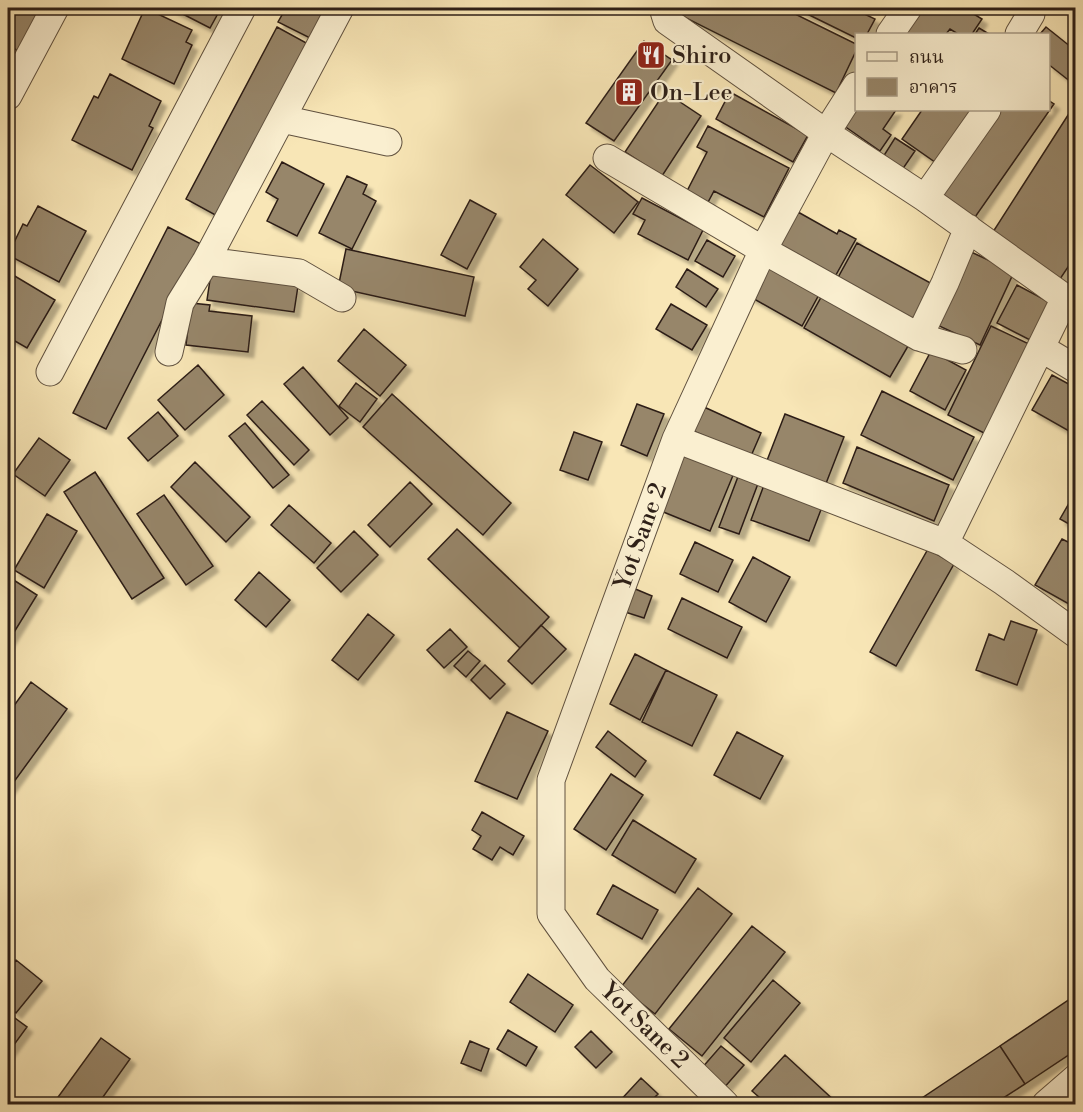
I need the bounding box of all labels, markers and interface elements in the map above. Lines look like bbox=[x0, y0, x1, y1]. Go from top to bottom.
legend bbox=[855, 33, 1050, 111]
restaurant icon: Shiro bbox=[635, 39, 667, 71]
place label: Shiro bbox=[672, 41, 732, 71]
text: ถนน bbox=[909, 46, 944, 69]
building icon: On-Lee bbox=[613, 76, 645, 108]
text: อาคาร bbox=[909, 76, 958, 99]
place label: On-Lee bbox=[650, 78, 733, 108]
street label: Yot Sane 2 bbox=[607, 479, 674, 596]
street label: Yot Sane 2 bbox=[592, 975, 695, 1075]

